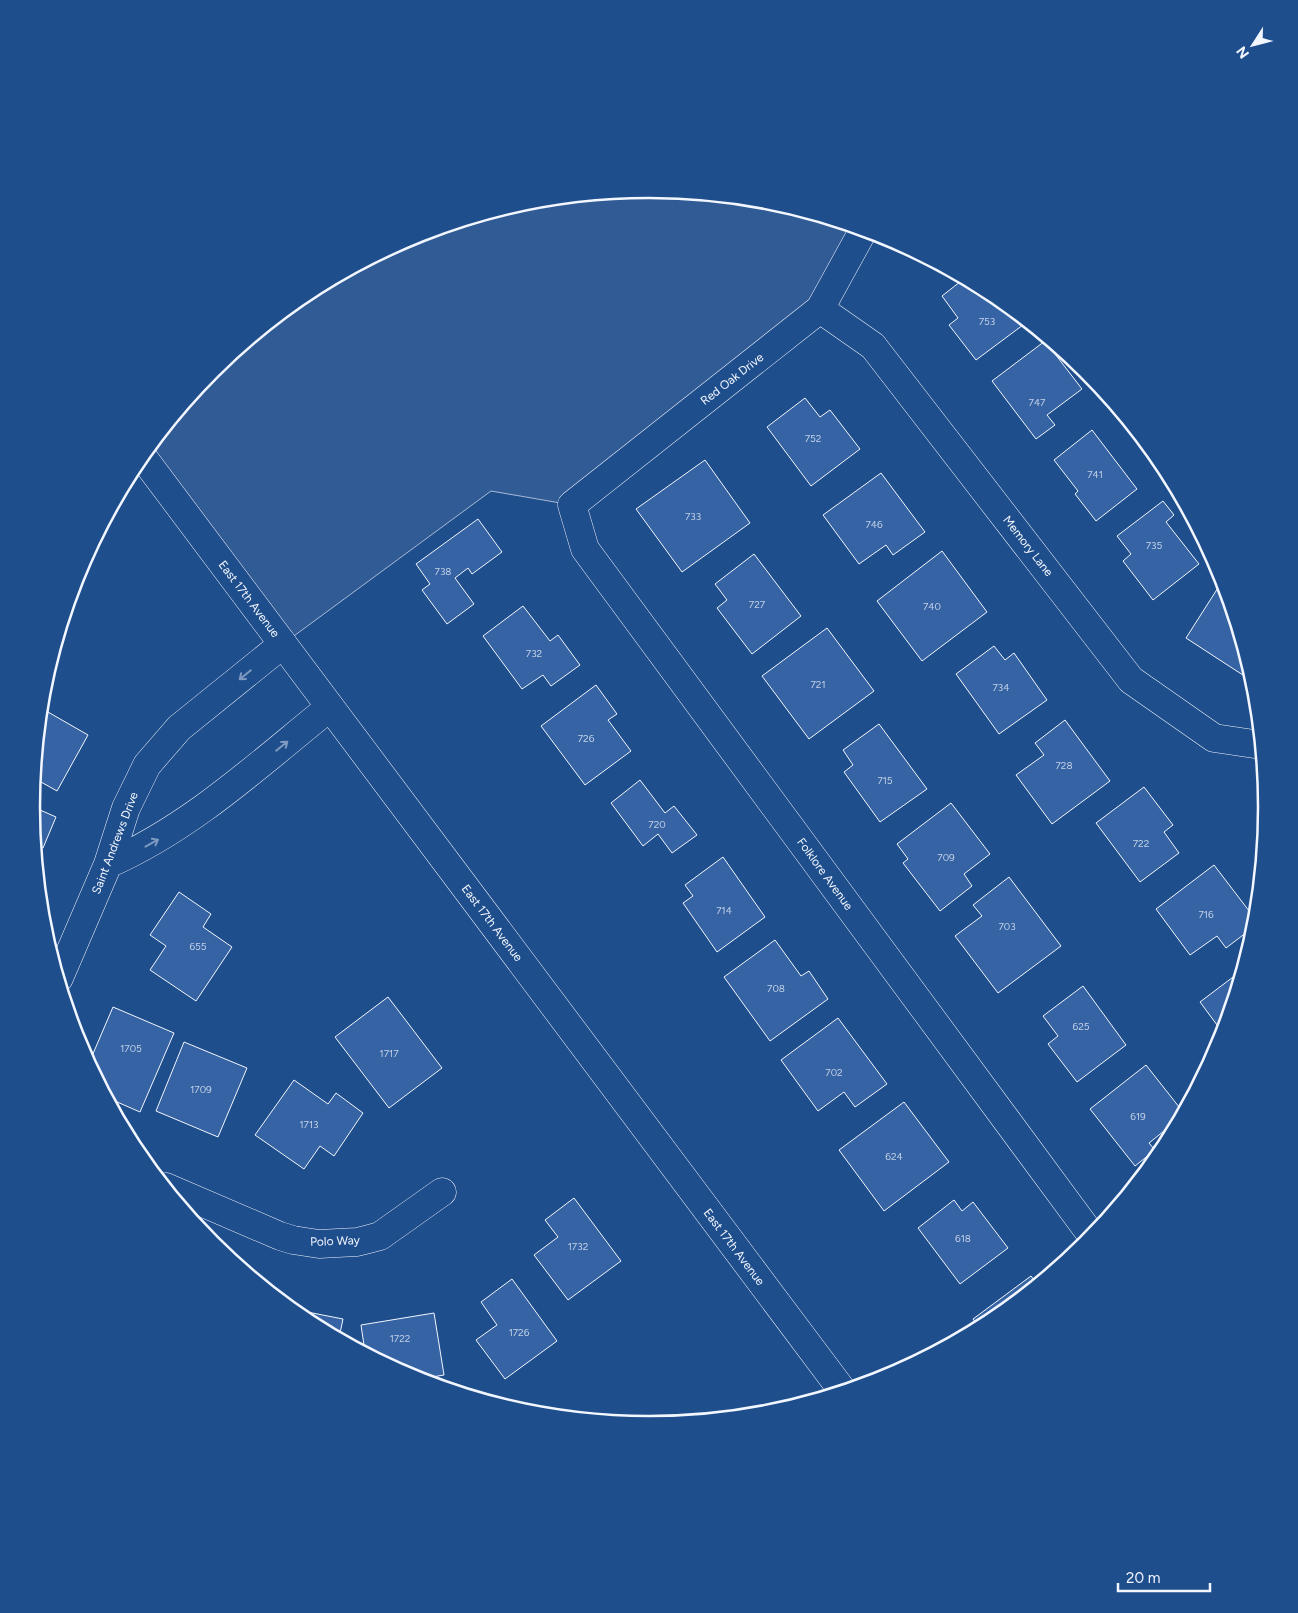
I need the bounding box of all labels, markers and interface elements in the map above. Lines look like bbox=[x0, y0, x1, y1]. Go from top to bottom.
north arrow bbox=[1228, 20, 1278, 70]
text: N bbox=[1233, 43, 1253, 62]
house number: 753 bbox=[979, 315, 995, 328]
street label: Red Oak Drive bbox=[698, 350, 767, 408]
house number: 747 bbox=[1029, 396, 1046, 409]
house number: 752 bbox=[805, 432, 821, 445]
house number: 741 bbox=[1087, 468, 1103, 481]
house number: 733 bbox=[685, 510, 701, 523]
street label: Memory Lane bbox=[1000, 513, 1056, 579]
house number: 746 bbox=[865, 518, 883, 531]
house number: 735 bbox=[1146, 539, 1163, 552]
street label: East 17th Avenue bbox=[216, 558, 283, 641]
house number: 738 bbox=[435, 565, 451, 578]
house number: 727 bbox=[749, 598, 766, 611]
house number: 740 bbox=[923, 600, 941, 613]
house number: 732 bbox=[526, 647, 542, 660]
one-way arrow bbox=[239, 669, 252, 680]
house number: 721 bbox=[810, 678, 826, 691]
house number: 734 bbox=[992, 681, 1010, 694]
house number: 726 bbox=[578, 732, 595, 745]
one-way arrow bbox=[275, 740, 288, 751]
house number: 728 bbox=[1055, 759, 1073, 772]
house number: 715 bbox=[877, 774, 893, 787]
street label: Saint Andrews Drive bbox=[89, 789, 141, 896]
house number: 720 bbox=[648, 818, 666, 831]
street label: Folklore Avenue bbox=[794, 835, 856, 913]
one-way arrow bbox=[144, 837, 158, 847]
house number: 722 bbox=[1133, 837, 1149, 850]
house number: 709 bbox=[937, 851, 955, 864]
street label: East 17th Avenue bbox=[459, 882, 526, 965]
house number: 714 bbox=[716, 904, 732, 917]
house number: 716 bbox=[1198, 908, 1214, 921]
house number: 703 bbox=[998, 920, 1016, 933]
house number: 655 bbox=[189, 940, 207, 953]
house number: 708 bbox=[767, 982, 785, 995]
house number: 625 bbox=[1073, 1020, 1090, 1033]
house number: 1705 bbox=[120, 1042, 142, 1055]
house number: 1717 bbox=[380, 1047, 399, 1060]
house number: 702 bbox=[825, 1066, 843, 1079]
house number: 1709 bbox=[190, 1083, 212, 1096]
house number: 619 bbox=[1130, 1110, 1146, 1123]
house number: 1713 bbox=[299, 1118, 319, 1131]
house number: 624 bbox=[885, 1150, 903, 1163]
street label: East 17th Avenue bbox=[701, 1206, 768, 1289]
house number: 618 bbox=[955, 1232, 971, 1245]
street label: Polo Way bbox=[310, 1233, 361, 1249]
house number: 1732 bbox=[568, 1240, 588, 1253]
house number: 1726 bbox=[509, 1326, 530, 1339]
house number: 1722 bbox=[390, 1332, 410, 1345]
scale bar bbox=[1118, 1560, 1210, 1592]
text: 20 m bbox=[1126, 1569, 1160, 1587]

